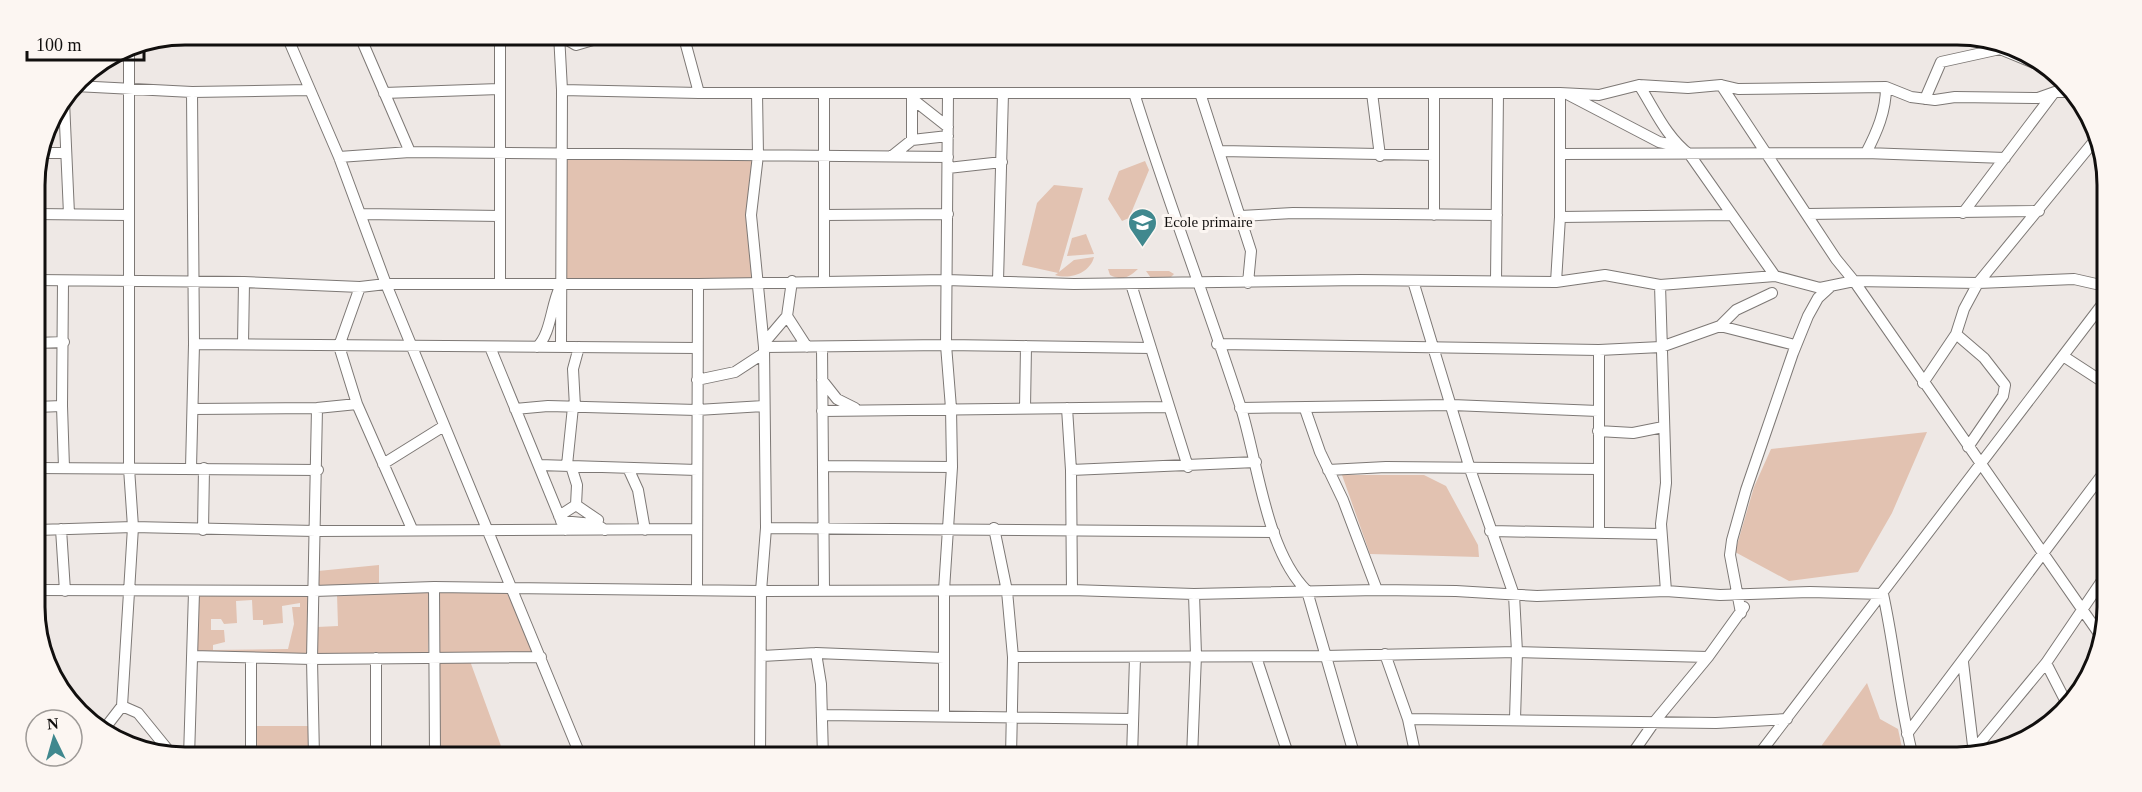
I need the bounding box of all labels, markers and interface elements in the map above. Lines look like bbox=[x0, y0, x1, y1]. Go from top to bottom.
scale bar bbox=[27, 24, 144, 62]
text: 100 m bbox=[36, 35, 82, 55]
school or university icon: Ecole primaire bbox=[1127, 206, 1159, 248]
place label: Ecole primaire bbox=[1164, 214, 1253, 230]
north arrow bbox=[24, 708, 84, 768]
text: N bbox=[46, 715, 60, 733]

